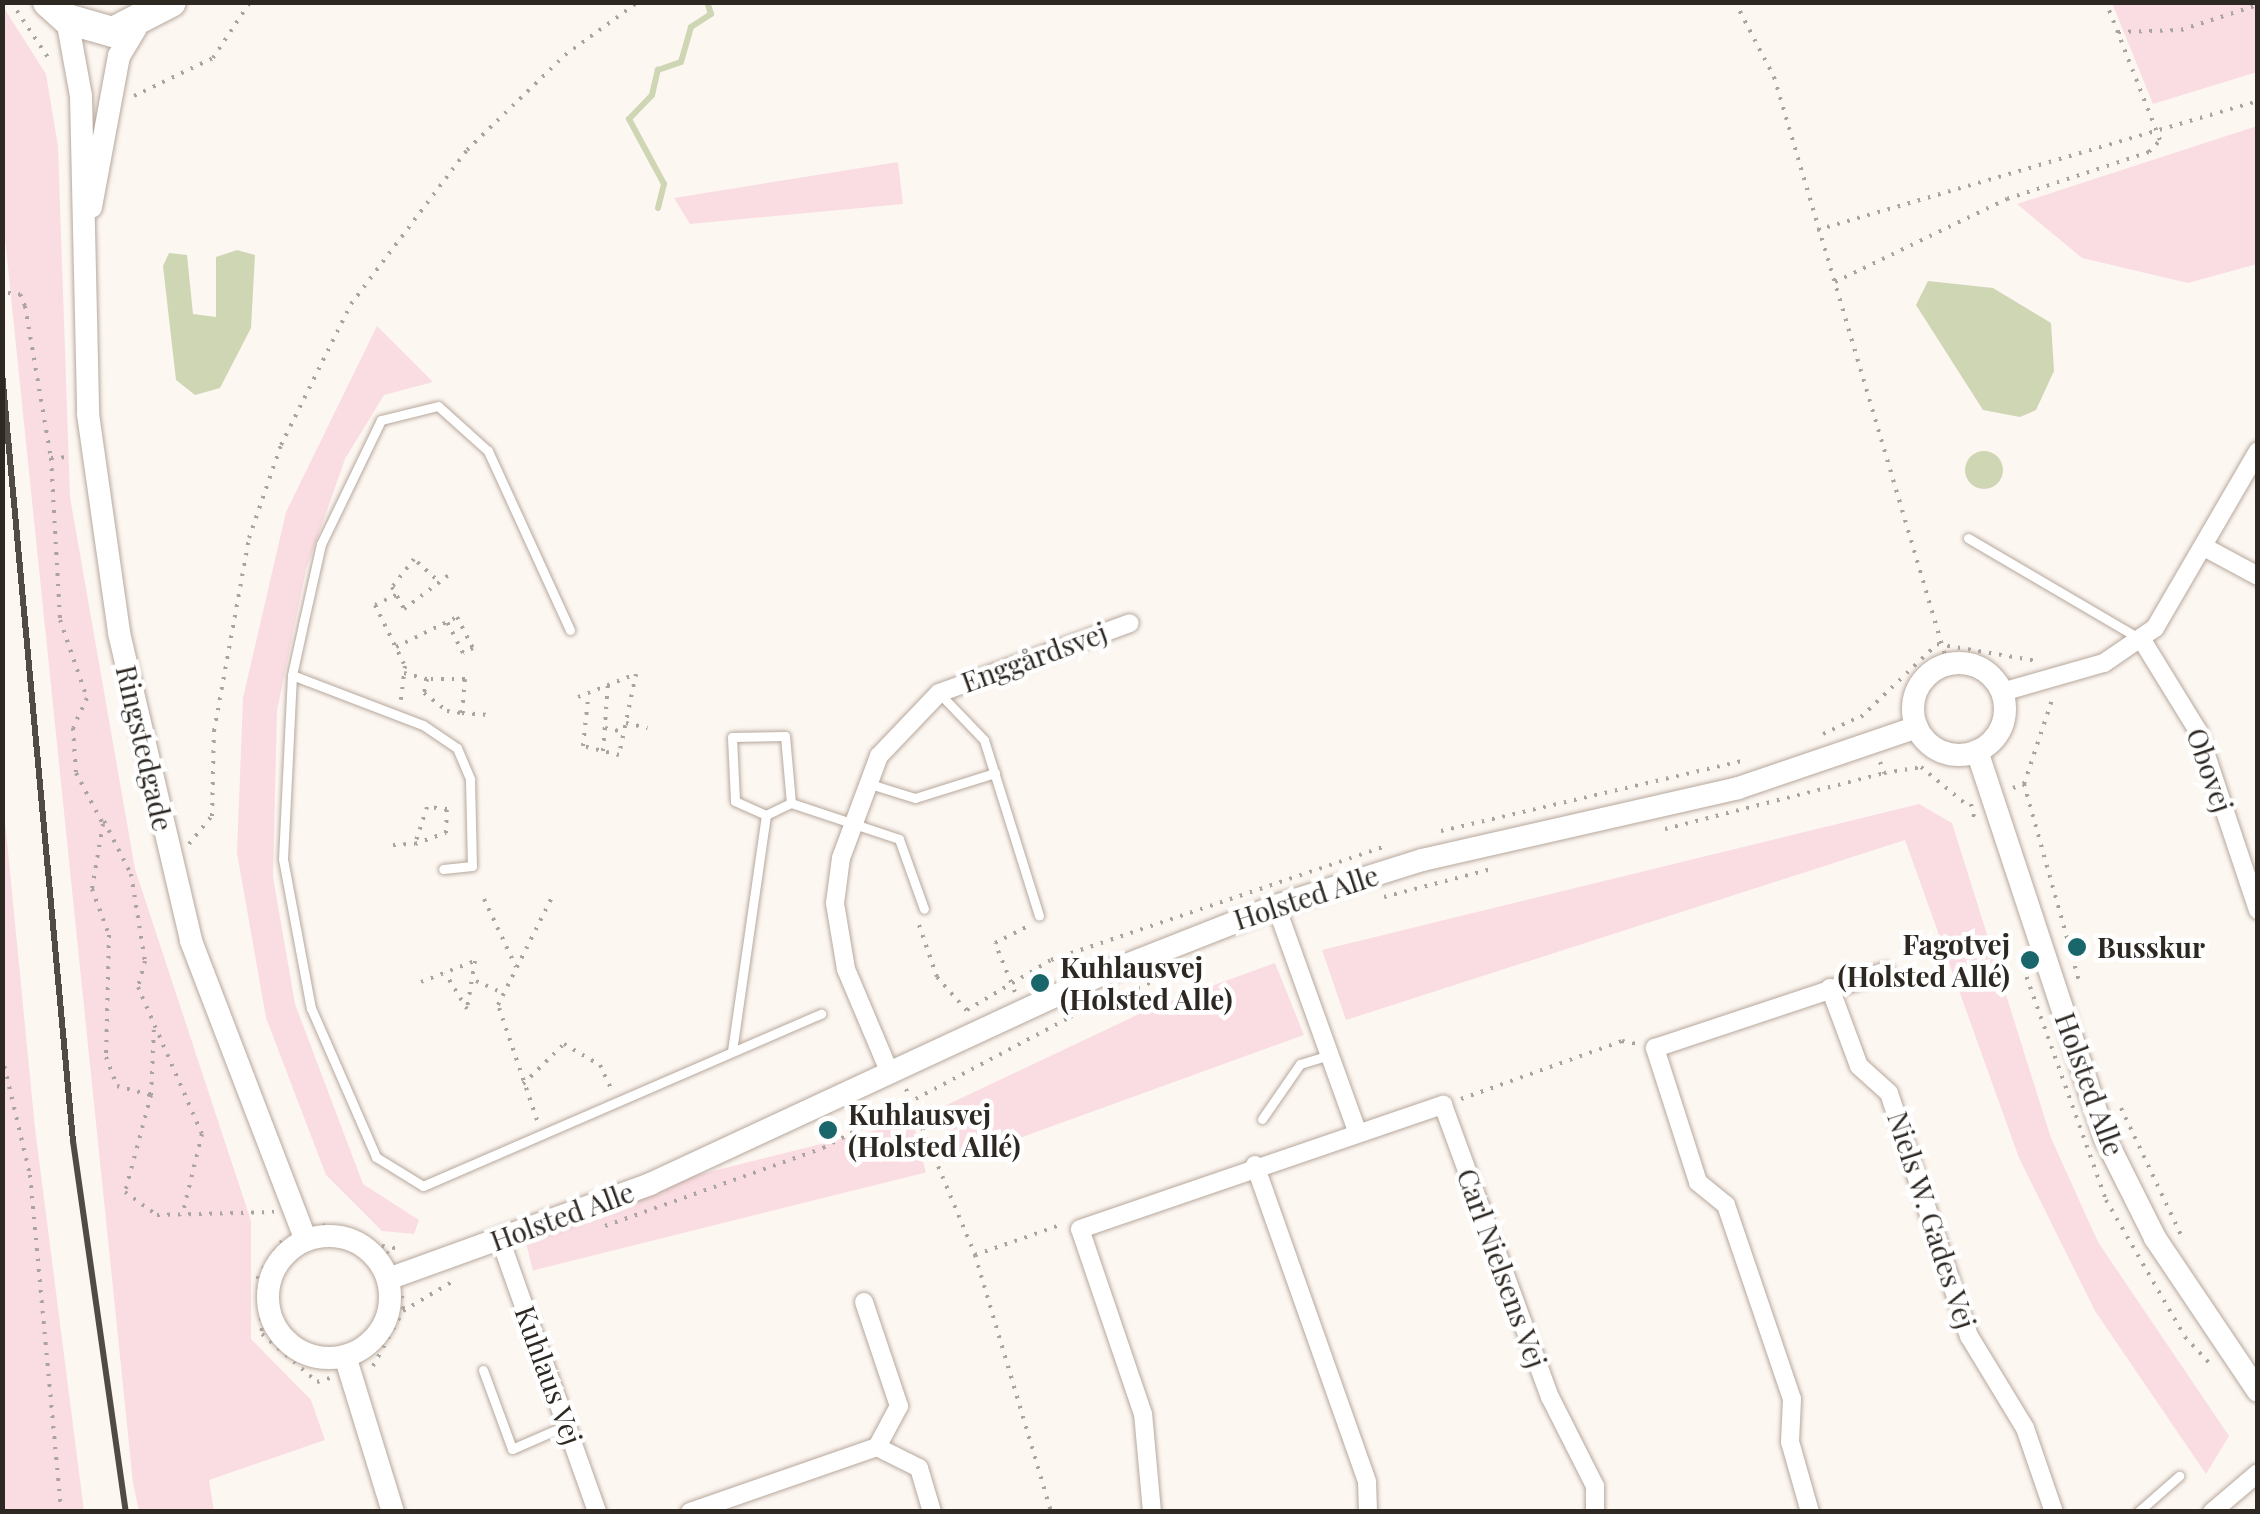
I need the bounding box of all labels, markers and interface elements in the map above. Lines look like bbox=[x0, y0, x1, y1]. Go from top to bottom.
street label: Enggårdsvej bbox=[957, 615, 1111, 699]
street label: Ringstedgade bbox=[110, 662, 180, 834]
street label: Obovej bbox=[2180, 724, 2240, 816]
street label: Holsted Alle bbox=[1229, 858, 1383, 936]
place label: Fagotvej (Holsted Allé) bbox=[1836, 927, 2010, 993]
place label: Busskur bbox=[2097, 930, 2205, 964]
marker: Busskur bbox=[2066, 936, 2088, 958]
marker: Fagotvej (Holsted Allé) bbox=[2019, 949, 2041, 971]
place label: Kuhlausvej (Holsted Alle) bbox=[1060, 950, 1234, 1016]
marker: Kuhlausvej (Holsted Alle) bbox=[1029, 972, 1051, 994]
street label: Holsted Alle bbox=[2048, 1007, 2132, 1161]
place label: Kuhlausvej (Holsted Allé) bbox=[848, 1097, 1022, 1163]
street label: Niels W. Gades Vej bbox=[1881, 1106, 1983, 1334]
marker: Kuhlausvej (Holsted Allé) bbox=[817, 1119, 839, 1141]
street label: Carl Nielsens Vej bbox=[1450, 1163, 1554, 1373]
street label: Holsted Alle bbox=[485, 1174, 639, 1258]
street label: Kuhlaus Vej bbox=[508, 1300, 590, 1450]

